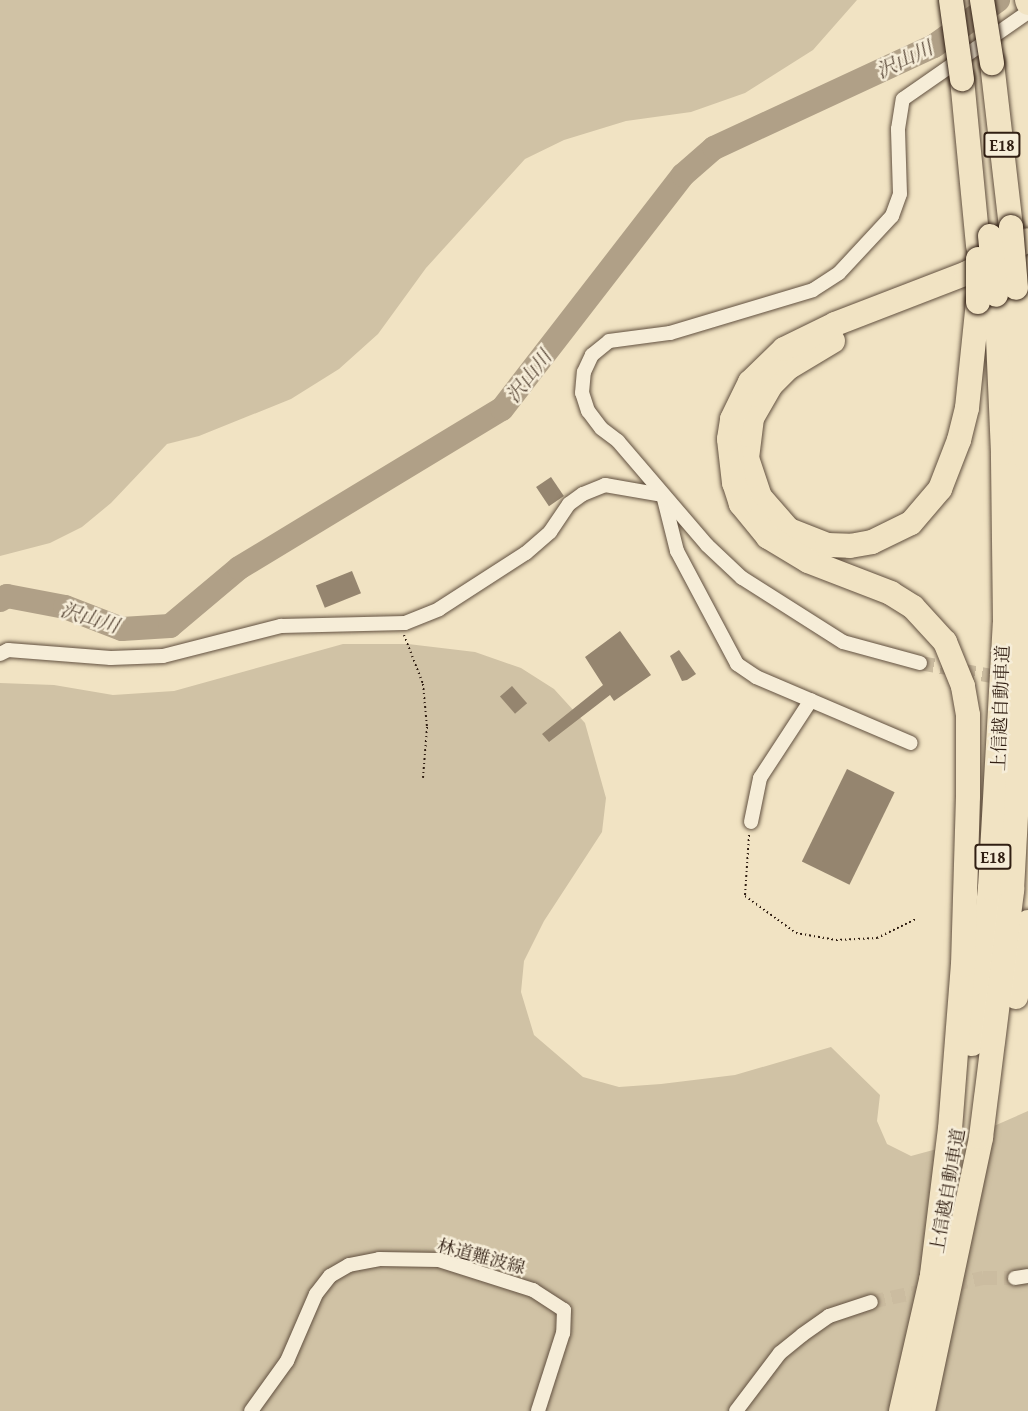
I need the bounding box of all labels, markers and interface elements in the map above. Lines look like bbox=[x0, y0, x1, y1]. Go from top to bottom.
water label: 沢山川 bbox=[872, 35, 936, 83]
road number: E18 bbox=[982, 132, 1022, 158]
water label: 沢山川 bbox=[500, 345, 556, 407]
water label: 沢山川 bbox=[58, 597, 122, 637]
street label: 上信越自動車道 bbox=[988, 645, 1014, 771]
road number: E18 bbox=[974, 844, 1012, 870]
street label: 上信越自動車道 bbox=[926, 1127, 970, 1255]
street label: 林道難波線 bbox=[435, 1235, 527, 1279]

